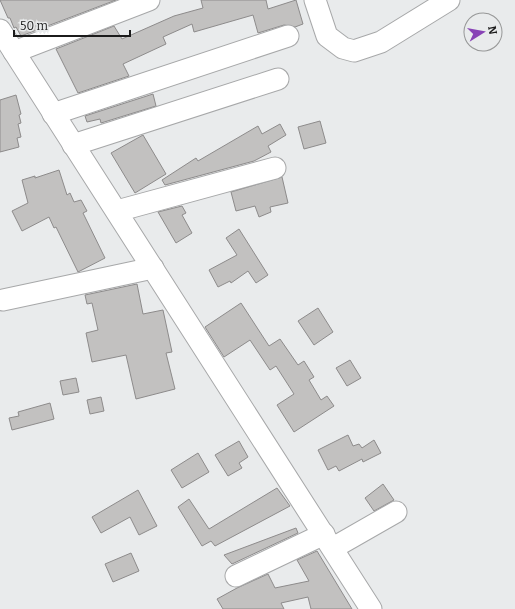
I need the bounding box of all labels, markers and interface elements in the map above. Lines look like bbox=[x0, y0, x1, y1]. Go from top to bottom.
scale bar bbox=[14, 12, 130, 38]
north arrow bbox=[463, 12, 503, 52]
text: 50 m bbox=[20, 19, 49, 33]
text: N bbox=[485, 25, 500, 36]

